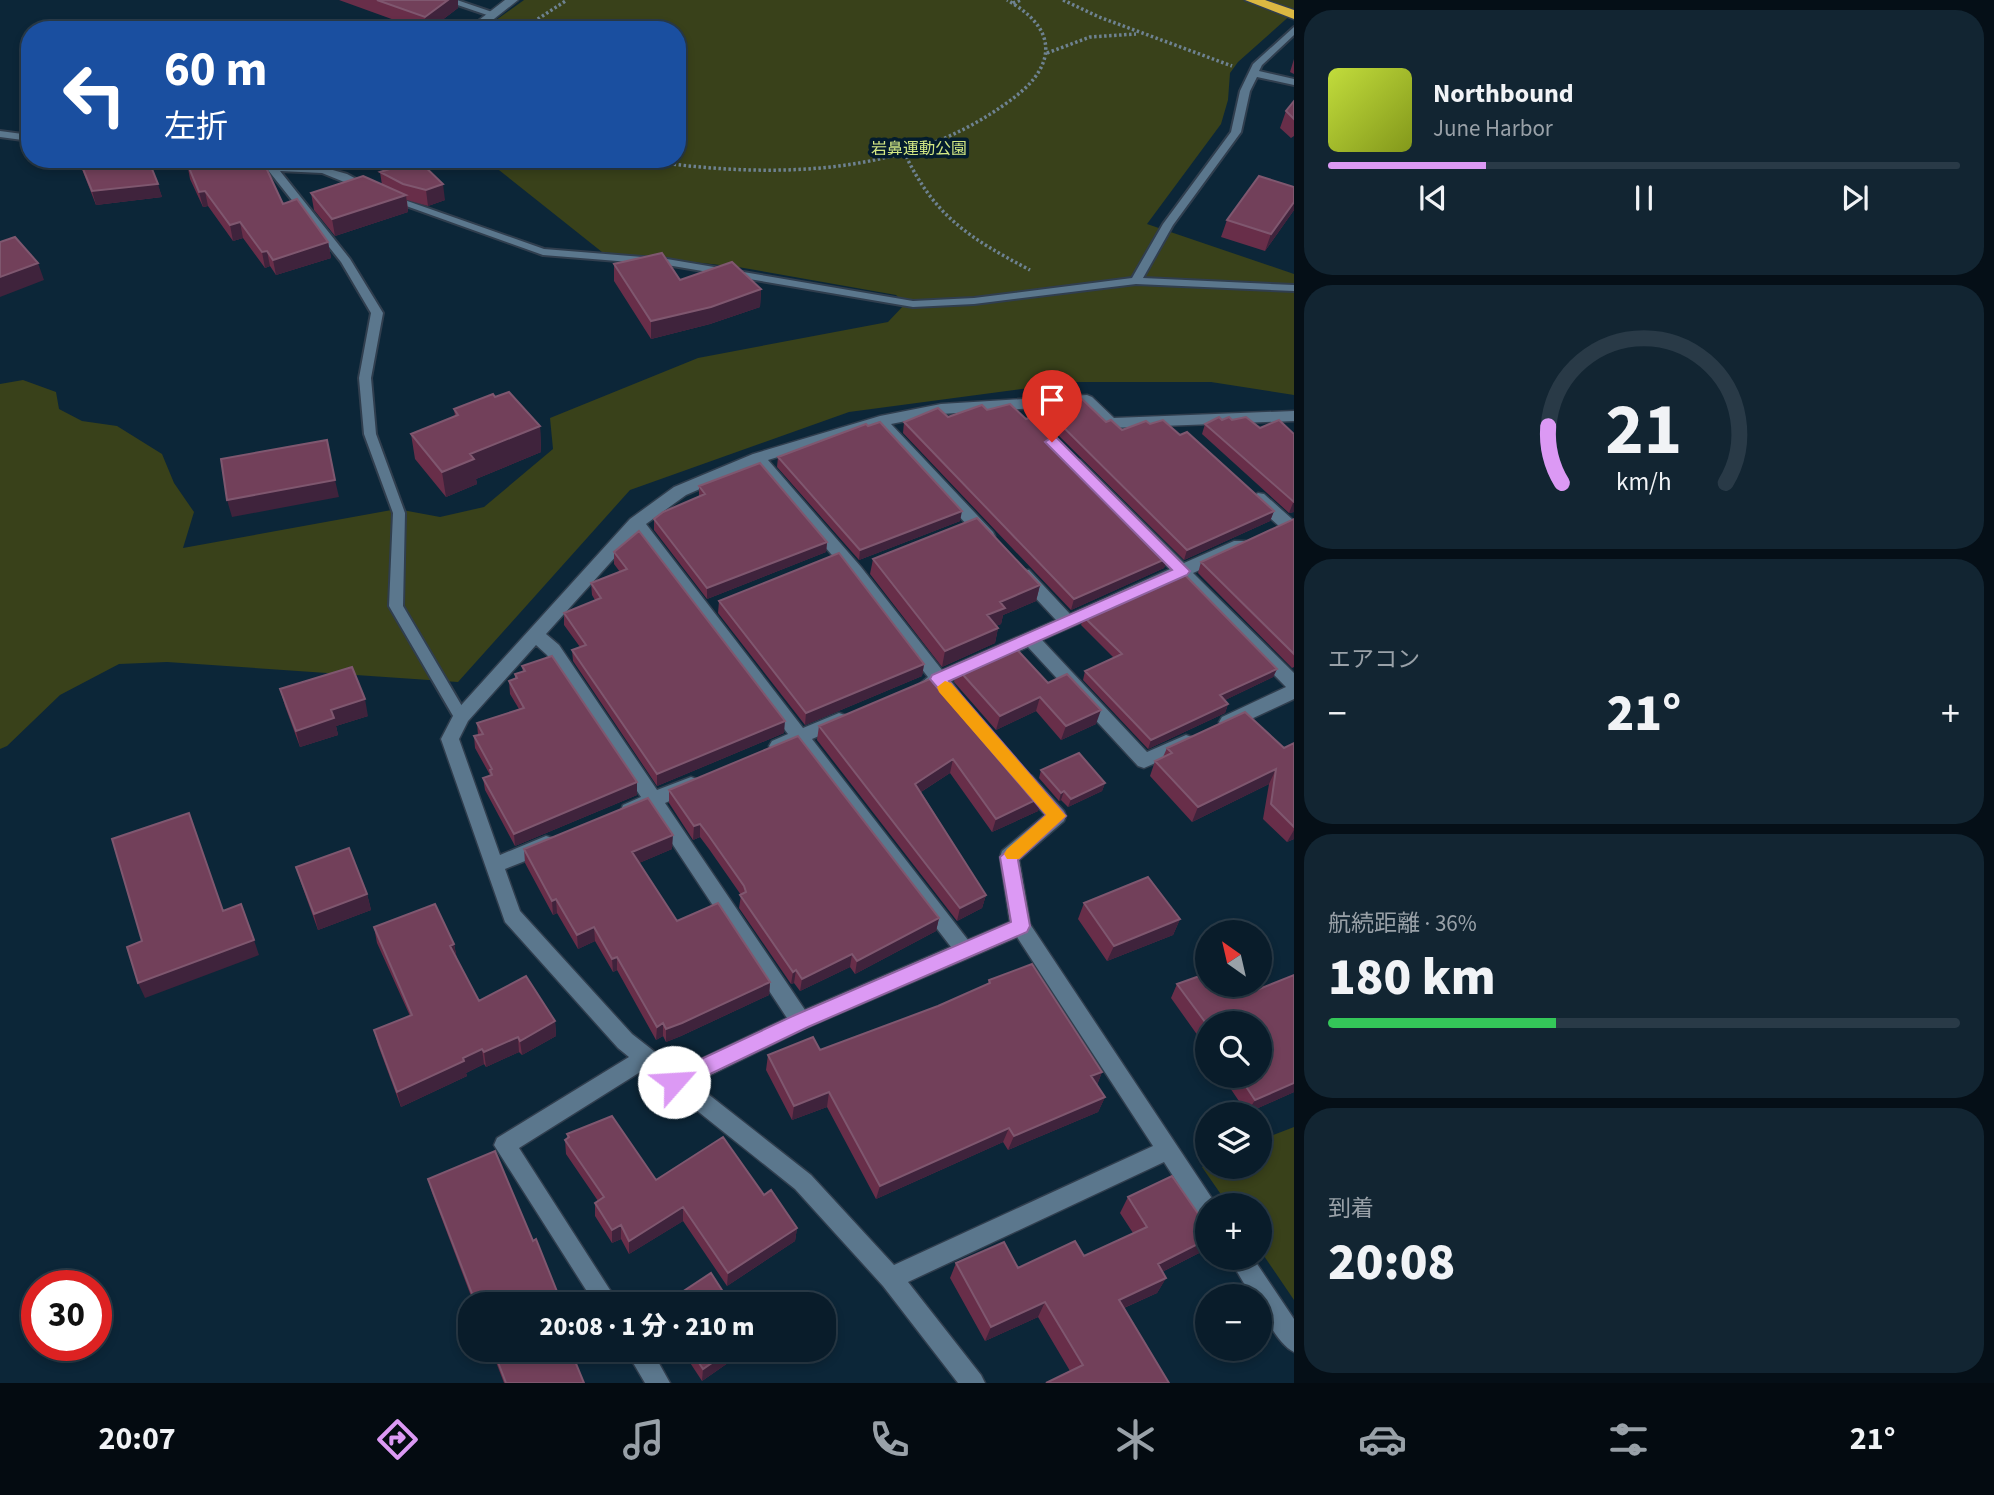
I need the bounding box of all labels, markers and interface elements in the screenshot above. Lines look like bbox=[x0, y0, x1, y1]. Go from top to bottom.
text: 60 m bbox=[164, 35, 268, 105]
icon: left bbox=[49, 49, 140, 140]
text: Northbound bbox=[1433, 75, 1574, 112]
text: 左折 bbox=[164, 104, 228, 150]
text: June Harbor bbox=[1433, 112, 1553, 145]
park label: 岩鼻運動公園 bbox=[871, 138, 967, 160]
icon: previous bbox=[1414, 179, 1452, 217]
icon: pause bbox=[1625, 179, 1663, 217]
icon: next bbox=[1836, 179, 1874, 217]
pin bbox=[1022, 370, 1082, 442]
text: 21 bbox=[1606, 378, 1682, 482]
icon: arrive bbox=[1033, 381, 1071, 419]
text: km/h bbox=[1616, 464, 1672, 500]
text: エアコン bbox=[1328, 643, 1420, 676]
text: 21° bbox=[1607, 677, 1681, 751]
text: − bbox=[1328, 687, 1347, 741]
text: + bbox=[1941, 687, 1960, 741]
text: 航続距離 · 36% bbox=[1328, 907, 1477, 940]
north arrow bbox=[1195, 920, 1272, 998]
map controls bbox=[1195, 920, 1272, 1361]
text: 180 km bbox=[1328, 941, 1496, 1015]
button: search bbox=[1195, 1011, 1272, 1088]
position arrow bbox=[637, 1045, 711, 1119]
button: layers bbox=[1195, 1102, 1272, 1179]
text: 到着 bbox=[1328, 1192, 1374, 1225]
button: + bbox=[1195, 1193, 1272, 1270]
text: 20:08 bbox=[1328, 1226, 1455, 1300]
speed limit sign: 30 bbox=[21, 1270, 112, 1361]
button: − bbox=[1195, 1284, 1272, 1361]
text: 20:08 · 1 分 · 210 m bbox=[540, 1308, 754, 1345]
icon: directions bbox=[373, 1415, 422, 1464]
icon: music bbox=[619, 1415, 668, 1464]
icon: phone bbox=[865, 1415, 914, 1464]
icon: climate bbox=[1111, 1415, 1160, 1464]
icon: car bbox=[1358, 1415, 1407, 1464]
icon: filters bbox=[1604, 1415, 1653, 1464]
text: 20:07 bbox=[99, 1416, 176, 1462]
text: 21° bbox=[1850, 1416, 1895, 1462]

